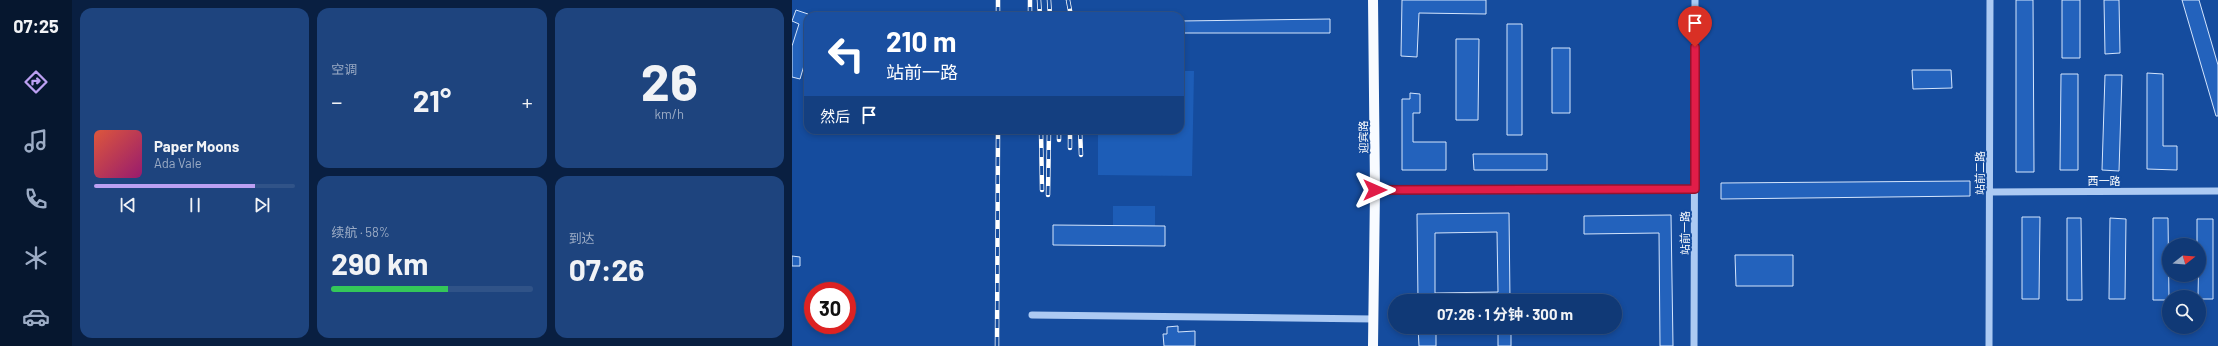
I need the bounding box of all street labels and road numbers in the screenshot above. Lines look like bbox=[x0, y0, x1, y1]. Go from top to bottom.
street label: 迎宾路 bbox=[1356, 120, 1370, 154]
street label: 站前二路 bbox=[1973, 151, 1986, 195]
street label: 西一路 bbox=[2088, 174, 2121, 187]
street label: 站前一路 bbox=[1678, 211, 1691, 255]

